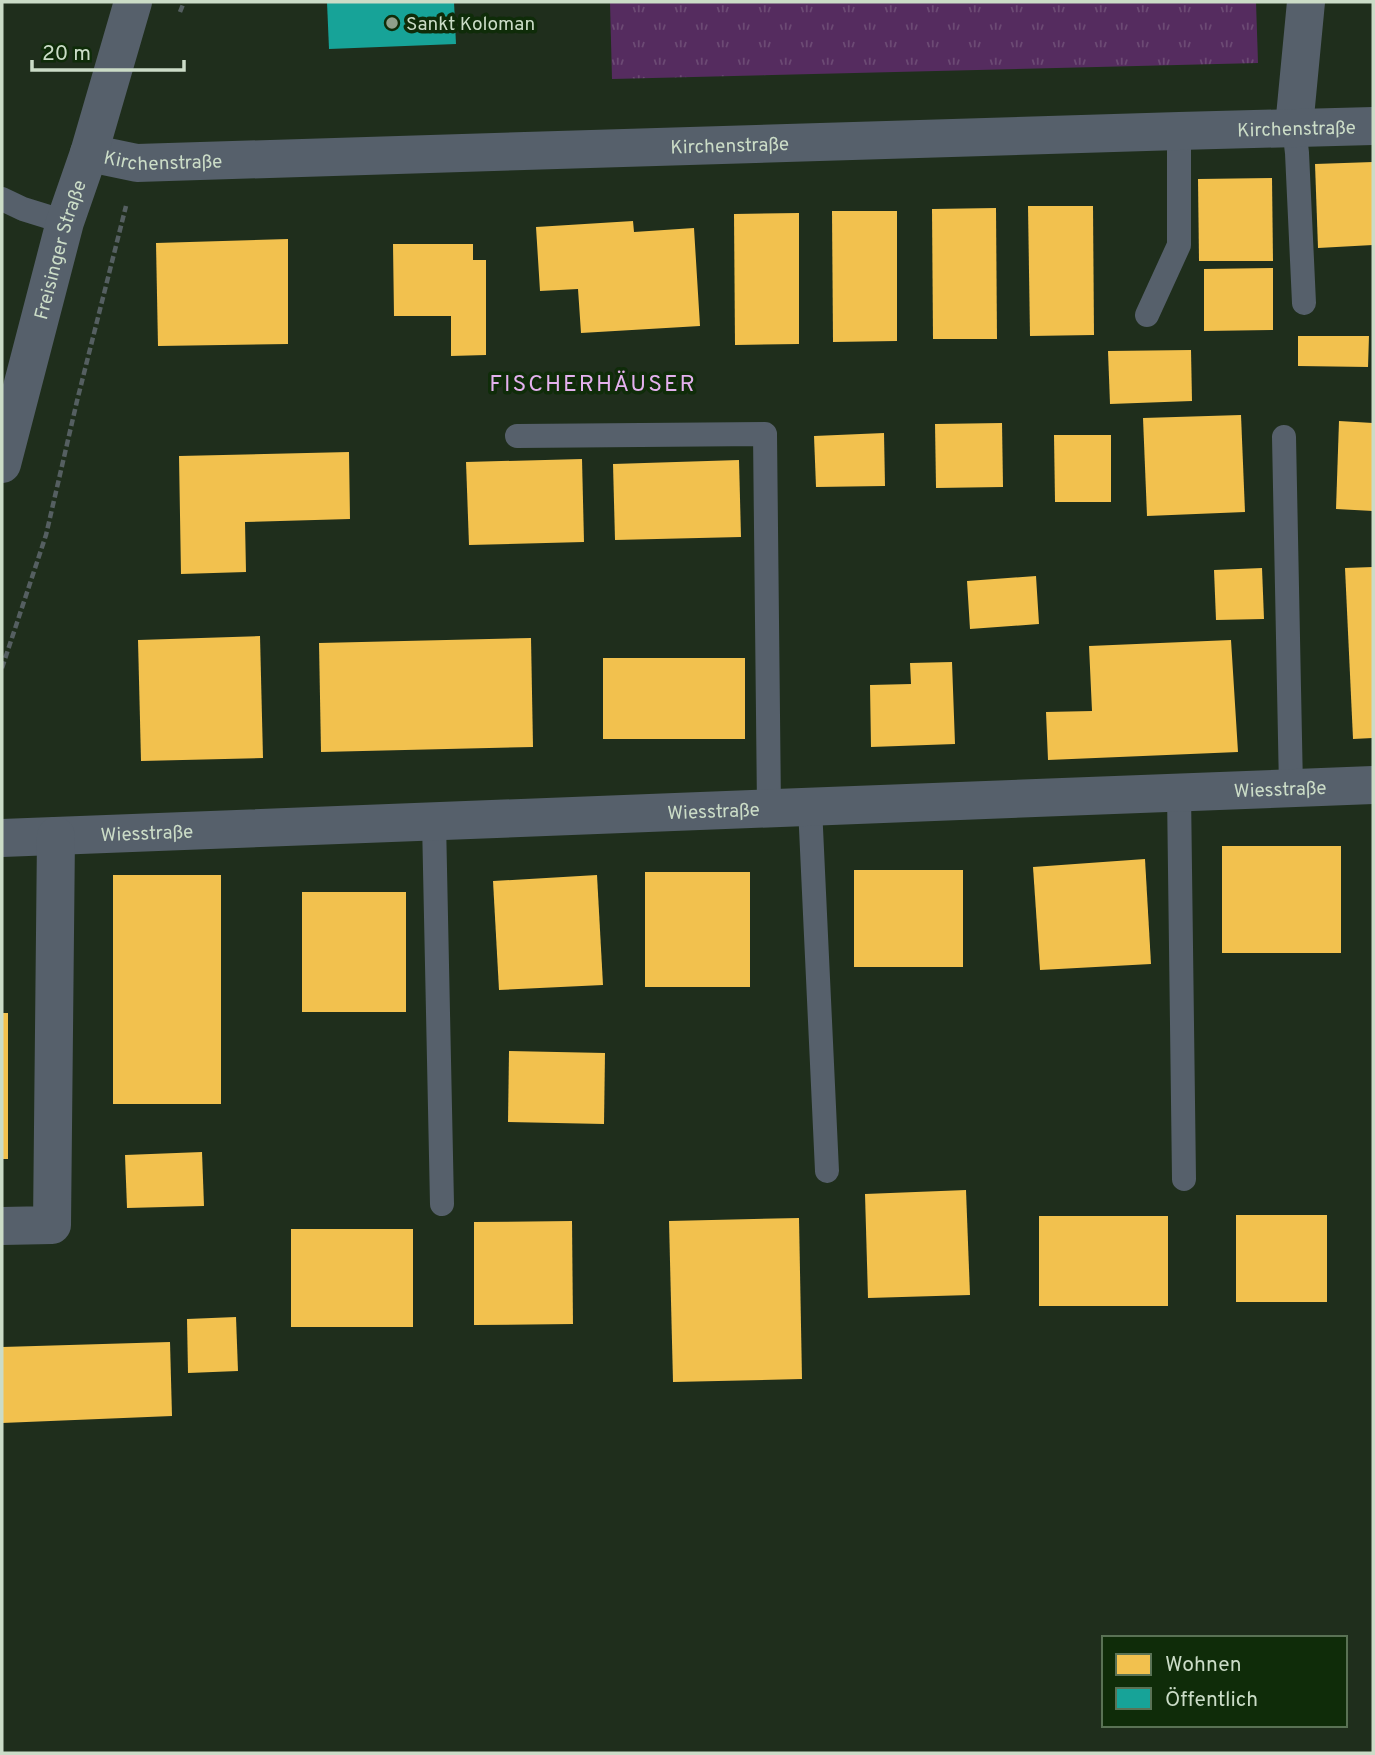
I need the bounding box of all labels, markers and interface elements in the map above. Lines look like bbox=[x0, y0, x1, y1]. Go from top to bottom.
place label: Sankt Koloman bbox=[406, 13, 535, 37]
marker: Sankt Koloman bbox=[384, 15, 400, 31]
scale bar bbox=[32, 28, 184, 72]
text: 20 m bbox=[42, 41, 91, 68]
street label: Kirchenstraße bbox=[1237, 116, 1356, 143]
street label: Kirchenstraße bbox=[670, 133, 790, 161]
street label: Kirchenstraße bbox=[101, 146, 223, 177]
street label: Freisinger Straße bbox=[30, 177, 93, 323]
district label: FISCHERHÄUSER bbox=[489, 370, 697, 400]
street label: Wiesstraße bbox=[1233, 777, 1327, 804]
street label: Wiesstraße bbox=[667, 799, 760, 826]
street label: Wiesstraße bbox=[100, 821, 194, 848]
legend bbox=[1102, 1636, 1347, 1727]
text: Wohnen bbox=[1165, 1652, 1242, 1679]
text: Öffentlich bbox=[1165, 1687, 1258, 1714]

